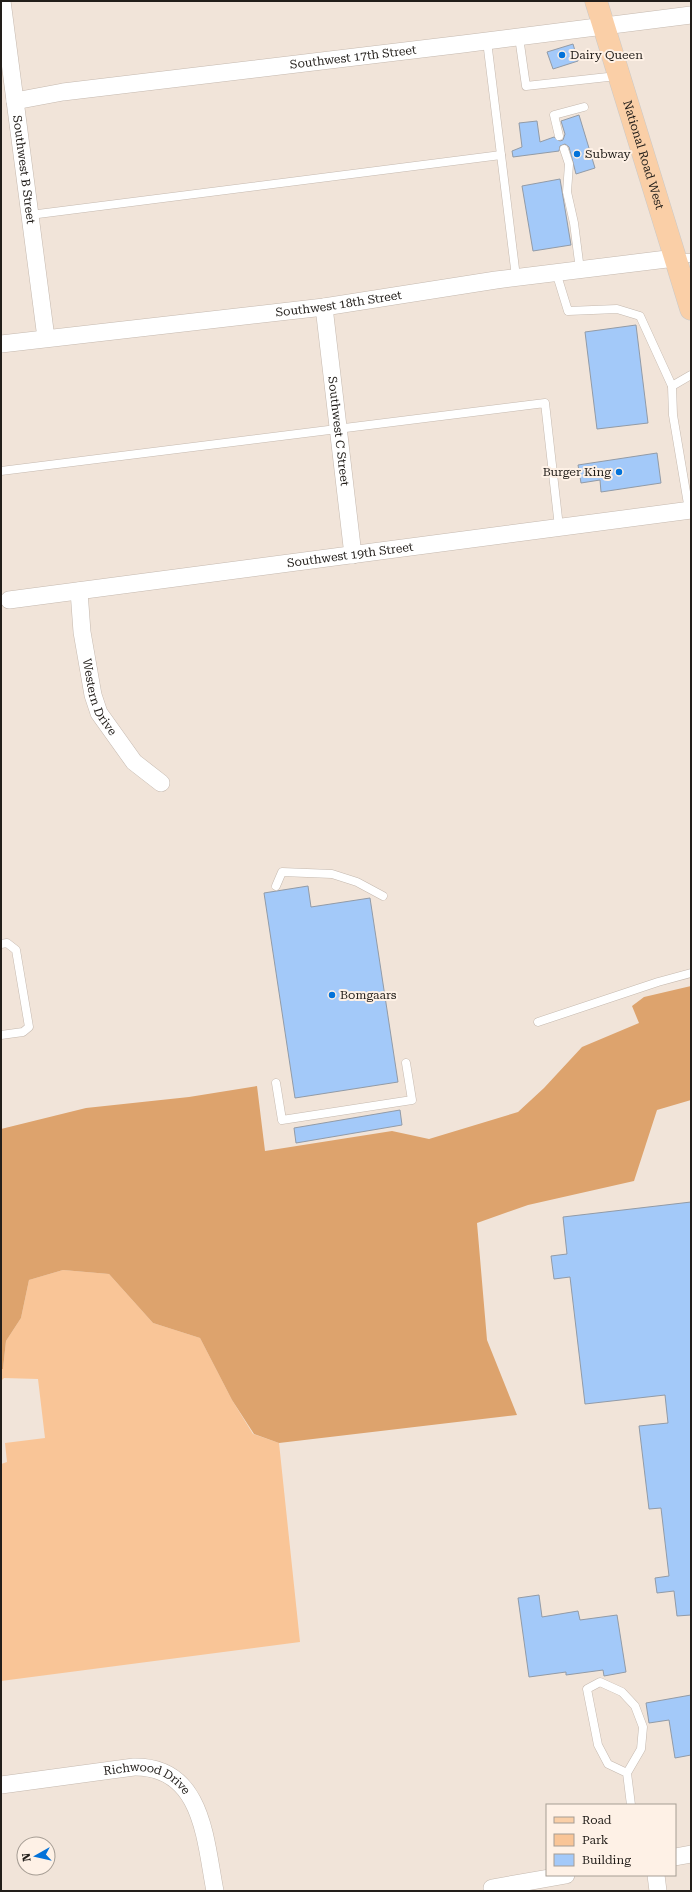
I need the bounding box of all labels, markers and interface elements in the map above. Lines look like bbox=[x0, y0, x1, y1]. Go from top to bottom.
street label: Southwest 17th Street bbox=[289, 43, 418, 72]
place label: Dairy Queen bbox=[570, 48, 643, 62]
marker: Dairy Queen bbox=[557, 50, 567, 60]
street label: National Road West bbox=[620, 99, 667, 212]
street label: Southwest B Street bbox=[10, 114, 38, 225]
place label: Subway bbox=[585, 147, 631, 161]
marker: Subway bbox=[572, 149, 582, 159]
street label: Southwest 18th Street bbox=[275, 288, 403, 320]
street label: Southwest C Street bbox=[325, 376, 352, 487]
place label: Burger King bbox=[543, 465, 611, 479]
marker: Burger King bbox=[614, 467, 624, 477]
street label: Southwest 19th Street bbox=[286, 540, 415, 570]
street label: Western Drive bbox=[80, 657, 120, 739]
place label: Bomgaars bbox=[340, 988, 397, 1002]
marker: Bomgaars bbox=[327, 990, 337, 1000]
street label: Richwood Drive bbox=[103, 1760, 194, 1797]
legend bbox=[546, 1804, 676, 1876]
text: Road bbox=[582, 1813, 612, 1827]
text: Park bbox=[582, 1833, 609, 1847]
north arrow bbox=[16, 1836, 56, 1876]
text: N bbox=[19, 1852, 34, 1862]
text: Building bbox=[582, 1853, 631, 1867]

